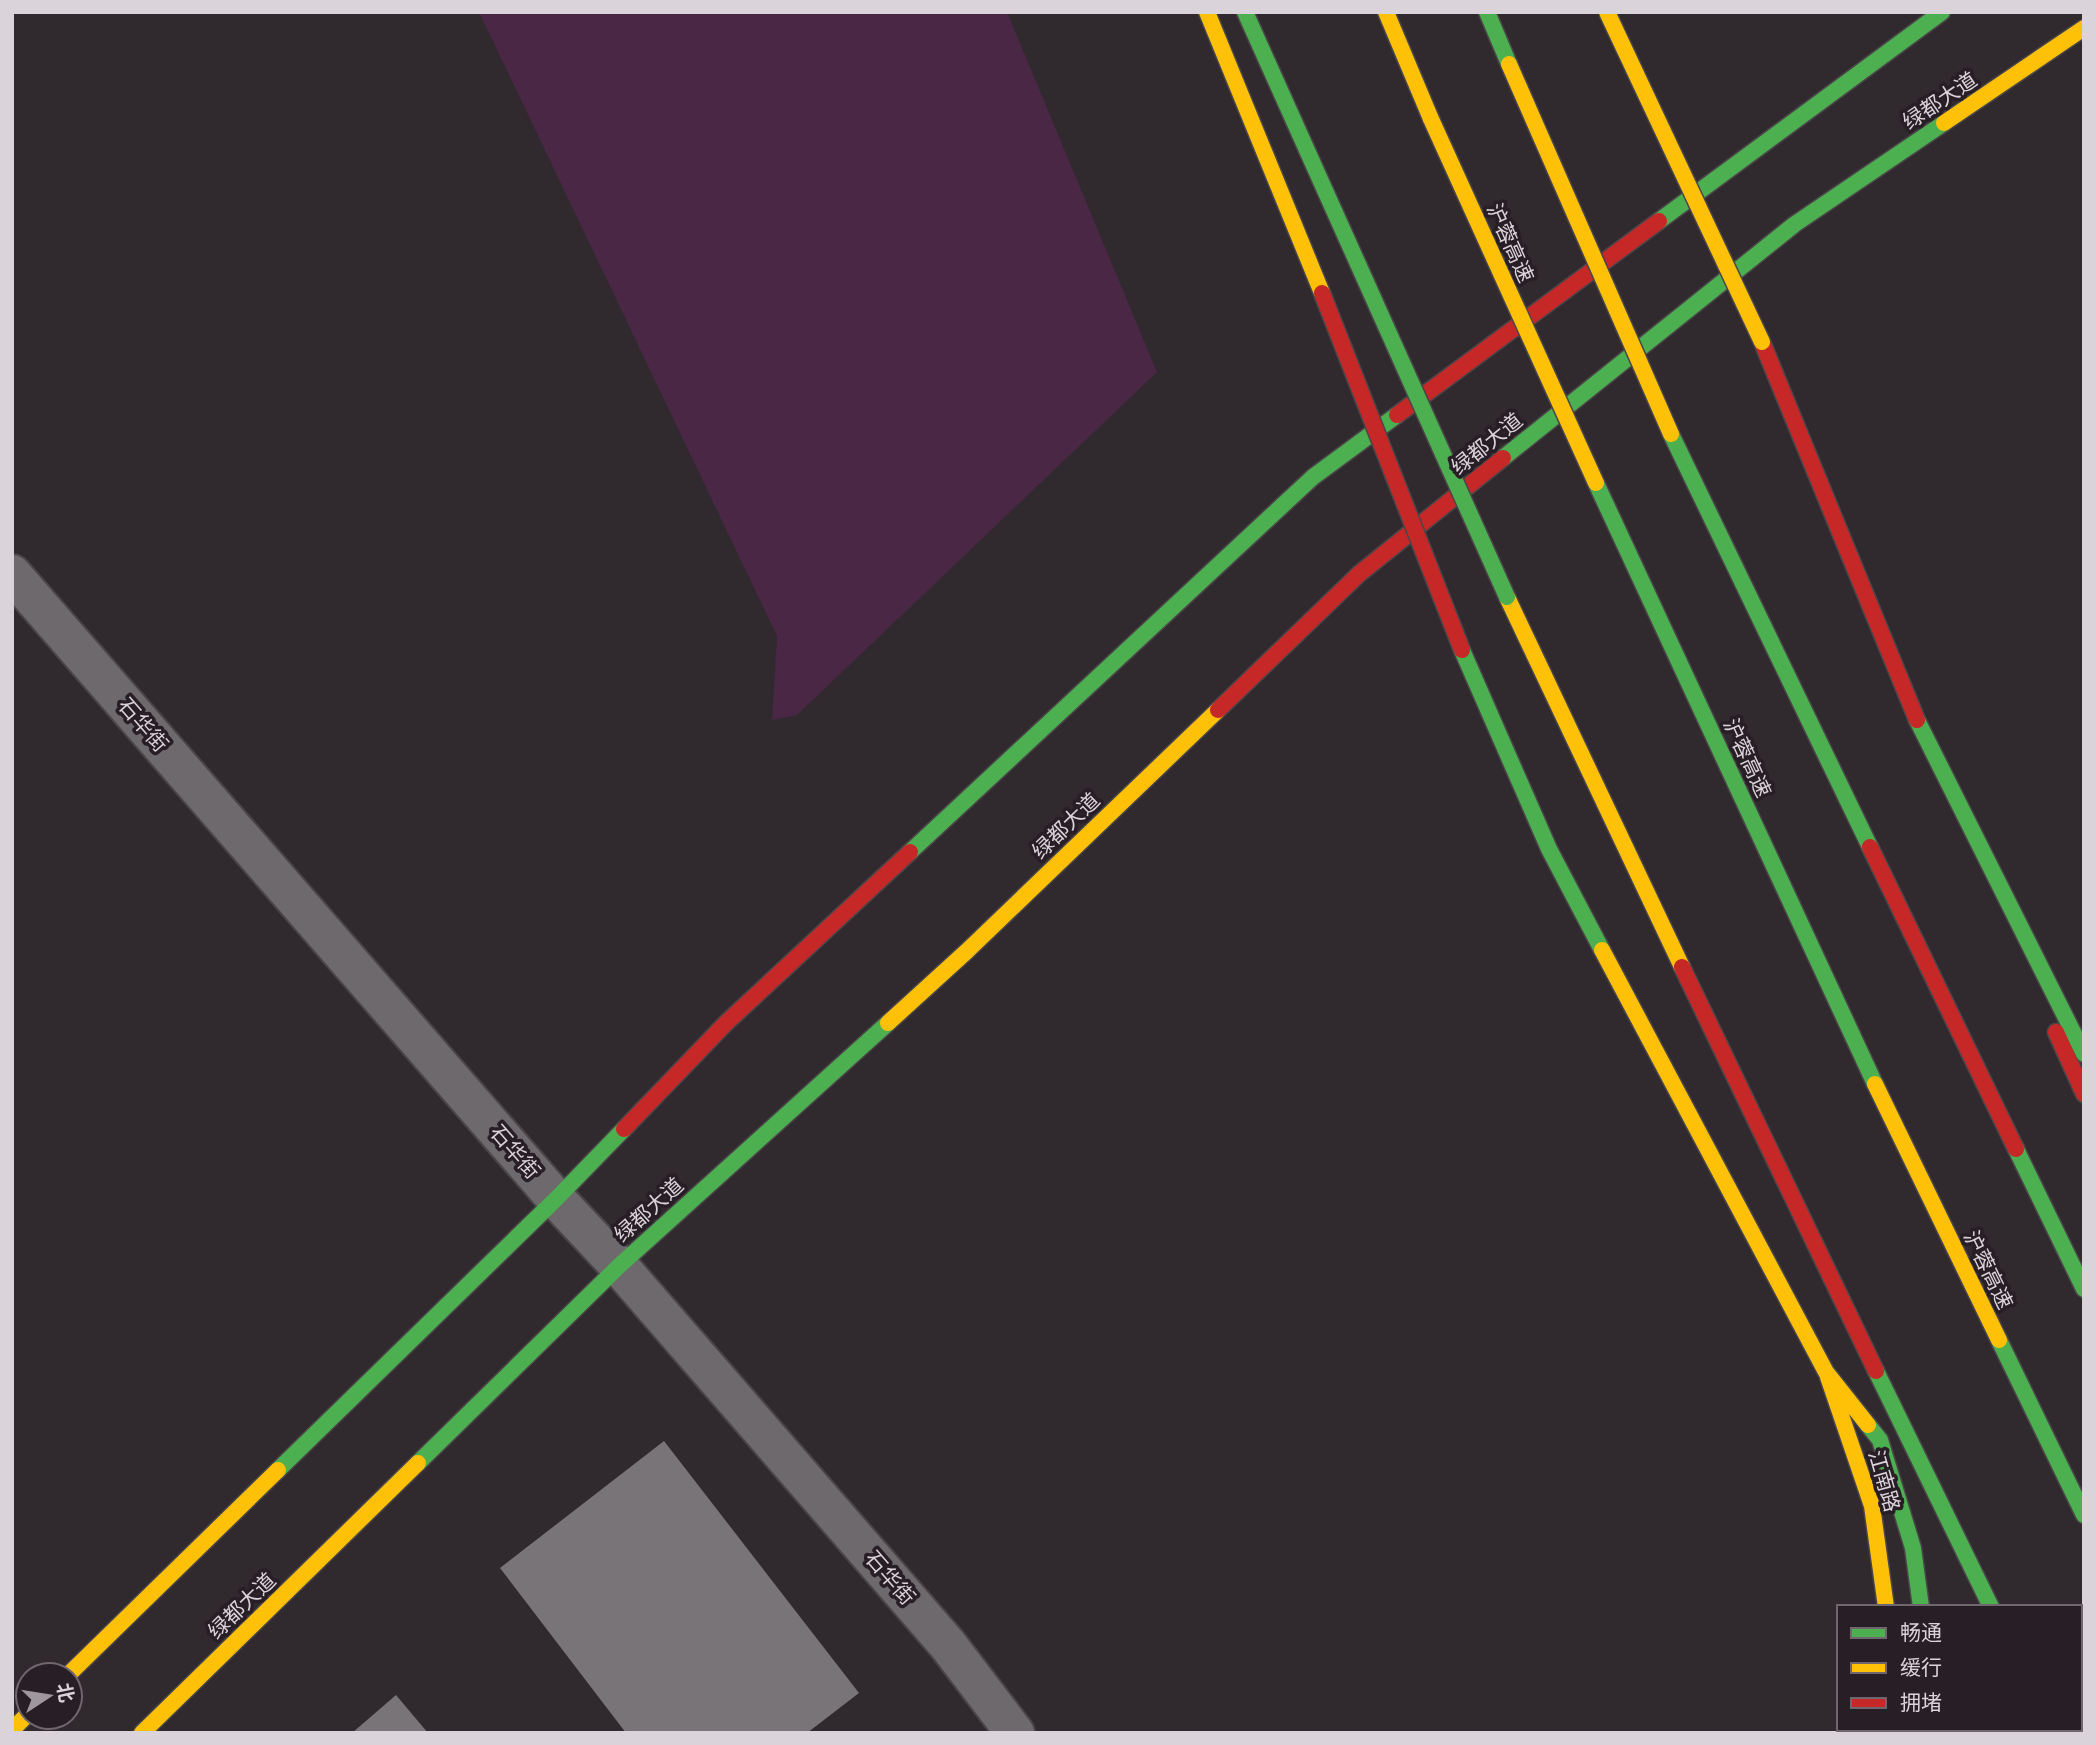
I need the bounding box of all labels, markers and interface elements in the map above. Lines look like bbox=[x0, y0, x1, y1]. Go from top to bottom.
street label: 绿都大道 bbox=[1897, 66, 1982, 134]
street label: 沪蓉高速 bbox=[1482, 199, 1540, 286]
street label: 绿都大道 bbox=[1446, 407, 1527, 480]
street label: 石华街 bbox=[113, 692, 174, 757]
street label: 沪蓉高速 bbox=[1718, 714, 1777, 801]
street label: 绿都大道 bbox=[1026, 787, 1105, 864]
street label: 石华街 bbox=[485, 1119, 546, 1184]
street label: 绿都大道 bbox=[608, 1171, 688, 1247]
street label: 沪蓉高速 bbox=[1959, 1226, 2019, 1313]
street label: 江南路 bbox=[1864, 1447, 1906, 1515]
street label: 石华街 bbox=[860, 1545, 921, 1610]
street label: 绿都大道 bbox=[202, 1567, 281, 1644]
legend bbox=[1837, 1605, 2082, 1731]
text: 畅通 bbox=[1900, 1619, 1942, 1645]
text: 缓行 bbox=[1900, 1654, 1942, 1680]
north arrow bbox=[14, 1661, 84, 1731]
text: 北 bbox=[52, 1681, 79, 1704]
text: 拥堵 bbox=[1900, 1689, 1942, 1715]

